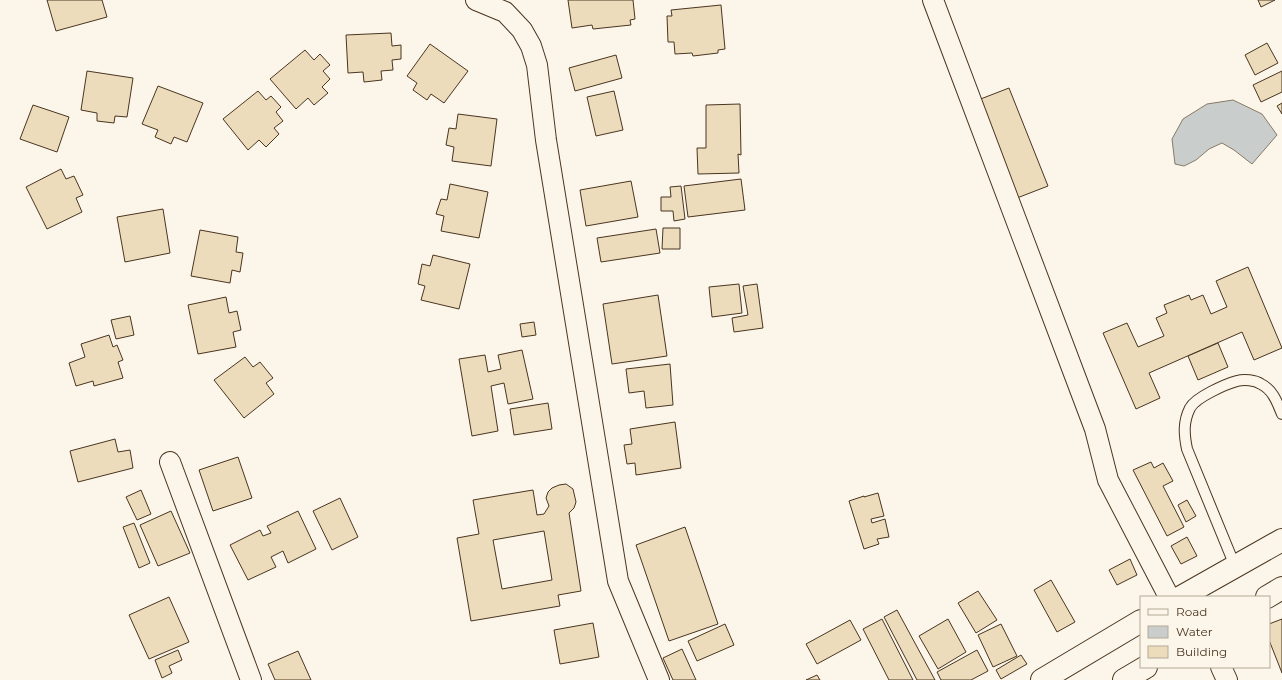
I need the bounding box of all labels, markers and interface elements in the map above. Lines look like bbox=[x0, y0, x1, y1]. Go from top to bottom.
legend bbox=[1140, 596, 1270, 668]
text: Road bbox=[1176, 604, 1207, 619]
text: Water bbox=[1176, 624, 1213, 639]
text: Building bbox=[1176, 644, 1227, 659]

